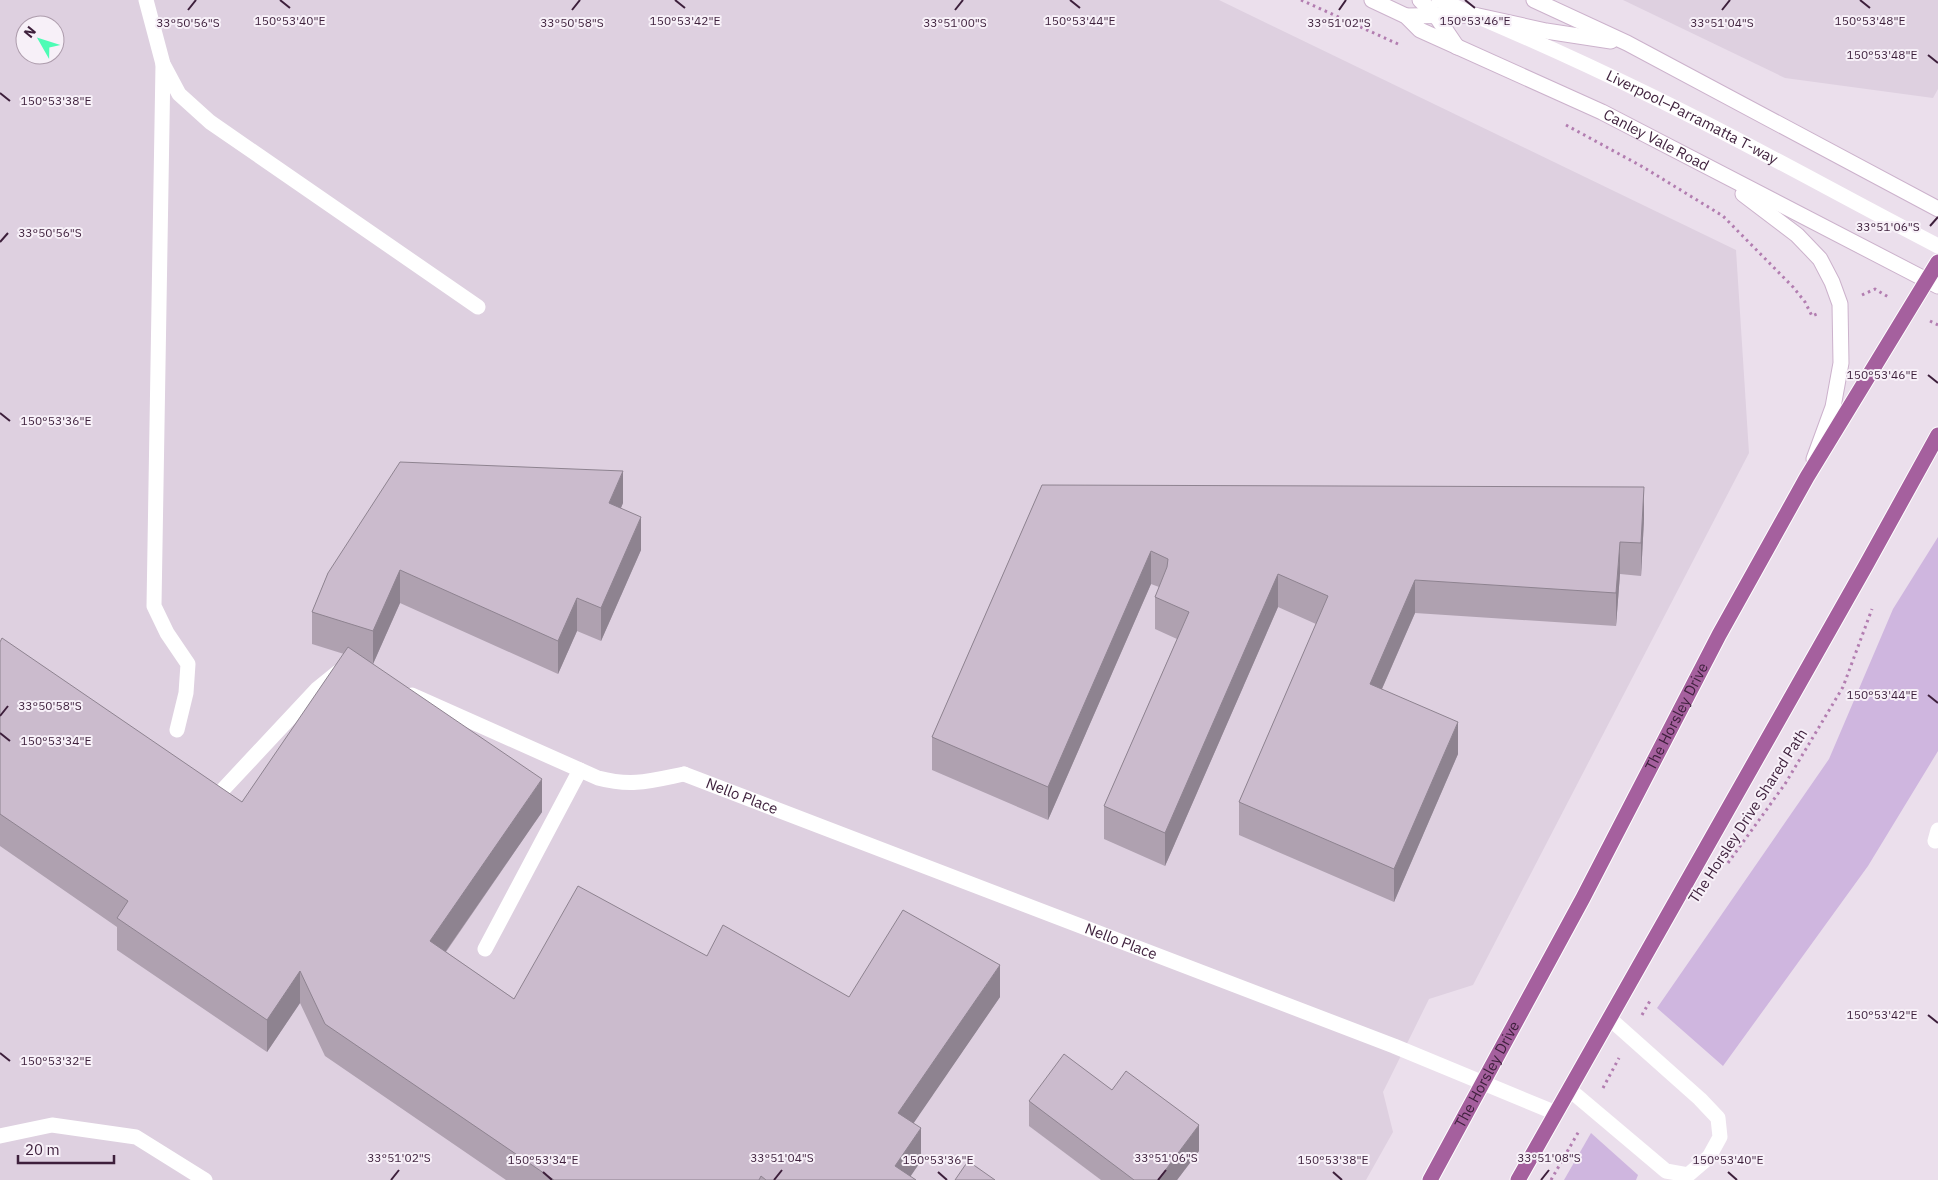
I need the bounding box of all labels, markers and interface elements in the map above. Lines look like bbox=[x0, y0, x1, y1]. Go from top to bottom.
text: 150°53'40"E bbox=[255, 13, 325, 28]
text: 150°53'42"E bbox=[650, 13, 720, 28]
text: 150°53'44"E bbox=[1045, 13, 1115, 28]
text: 150°53'46"E bbox=[1440, 13, 1510, 28]
text: 150°53'48"E bbox=[1835, 13, 1905, 28]
north arrow bbox=[15, 15, 65, 65]
text: 33°50'56"S bbox=[156, 15, 220, 30]
text: 33°50'58"S bbox=[540, 15, 604, 30]
text: 33°51'00"S bbox=[923, 15, 987, 30]
text: 33°51'02"S bbox=[1307, 15, 1371, 30]
text: 33°51'04"S bbox=[1690, 15, 1754, 30]
text: N bbox=[20, 22, 40, 41]
text: 150°53'48"E bbox=[1847, 47, 1917, 62]
street label: Liverpool–Parramatta T-way bbox=[1603, 66, 1782, 169]
text: 150°53'38"E bbox=[21, 93, 91, 108]
street label: Canley Vale Road bbox=[1600, 104, 1712, 175]
text: 33°51'06"S bbox=[1856, 219, 1920, 234]
text: 33°50'56"S bbox=[18, 225, 82, 240]
text: 150°53'46"E bbox=[1847, 367, 1917, 382]
text: 150°53'36"E bbox=[21, 413, 91, 428]
street label: The Horsley Drive bbox=[1641, 659, 1712, 774]
text: 150°53'44"E bbox=[1847, 687, 1917, 702]
text: 33°50'58"S bbox=[18, 698, 82, 713]
street label: The Horsley Drive Shared Path bbox=[1684, 725, 1811, 907]
text: 150°53'34"E bbox=[21, 733, 91, 748]
street label: Nello Place bbox=[703, 773, 781, 818]
street label: Nello Place bbox=[1082, 919, 1160, 963]
text: 150°53'42"E bbox=[1847, 1007, 1917, 1022]
street label: The Horsley Drive bbox=[1450, 1017, 1524, 1131]
text: 150°53'32"E bbox=[21, 1053, 91, 1068]
scale bar bbox=[18, 1132, 114, 1164]
text: 20 m bbox=[25, 1140, 60, 1159]
text: 33°51'02"S bbox=[367, 1150, 431, 1165]
text: 33°51'04"S bbox=[750, 1150, 814, 1165]
text: 33°51'06"S bbox=[1134, 1150, 1198, 1165]
text: 33°51'08"S bbox=[1517, 1150, 1581, 1165]
text: 150°53'34"E bbox=[508, 1152, 578, 1167]
text: 150°53'36"E bbox=[903, 1152, 973, 1167]
text: 150°53'38"E bbox=[1298, 1152, 1368, 1167]
text: 150°53'40"E bbox=[1693, 1152, 1763, 1167]

